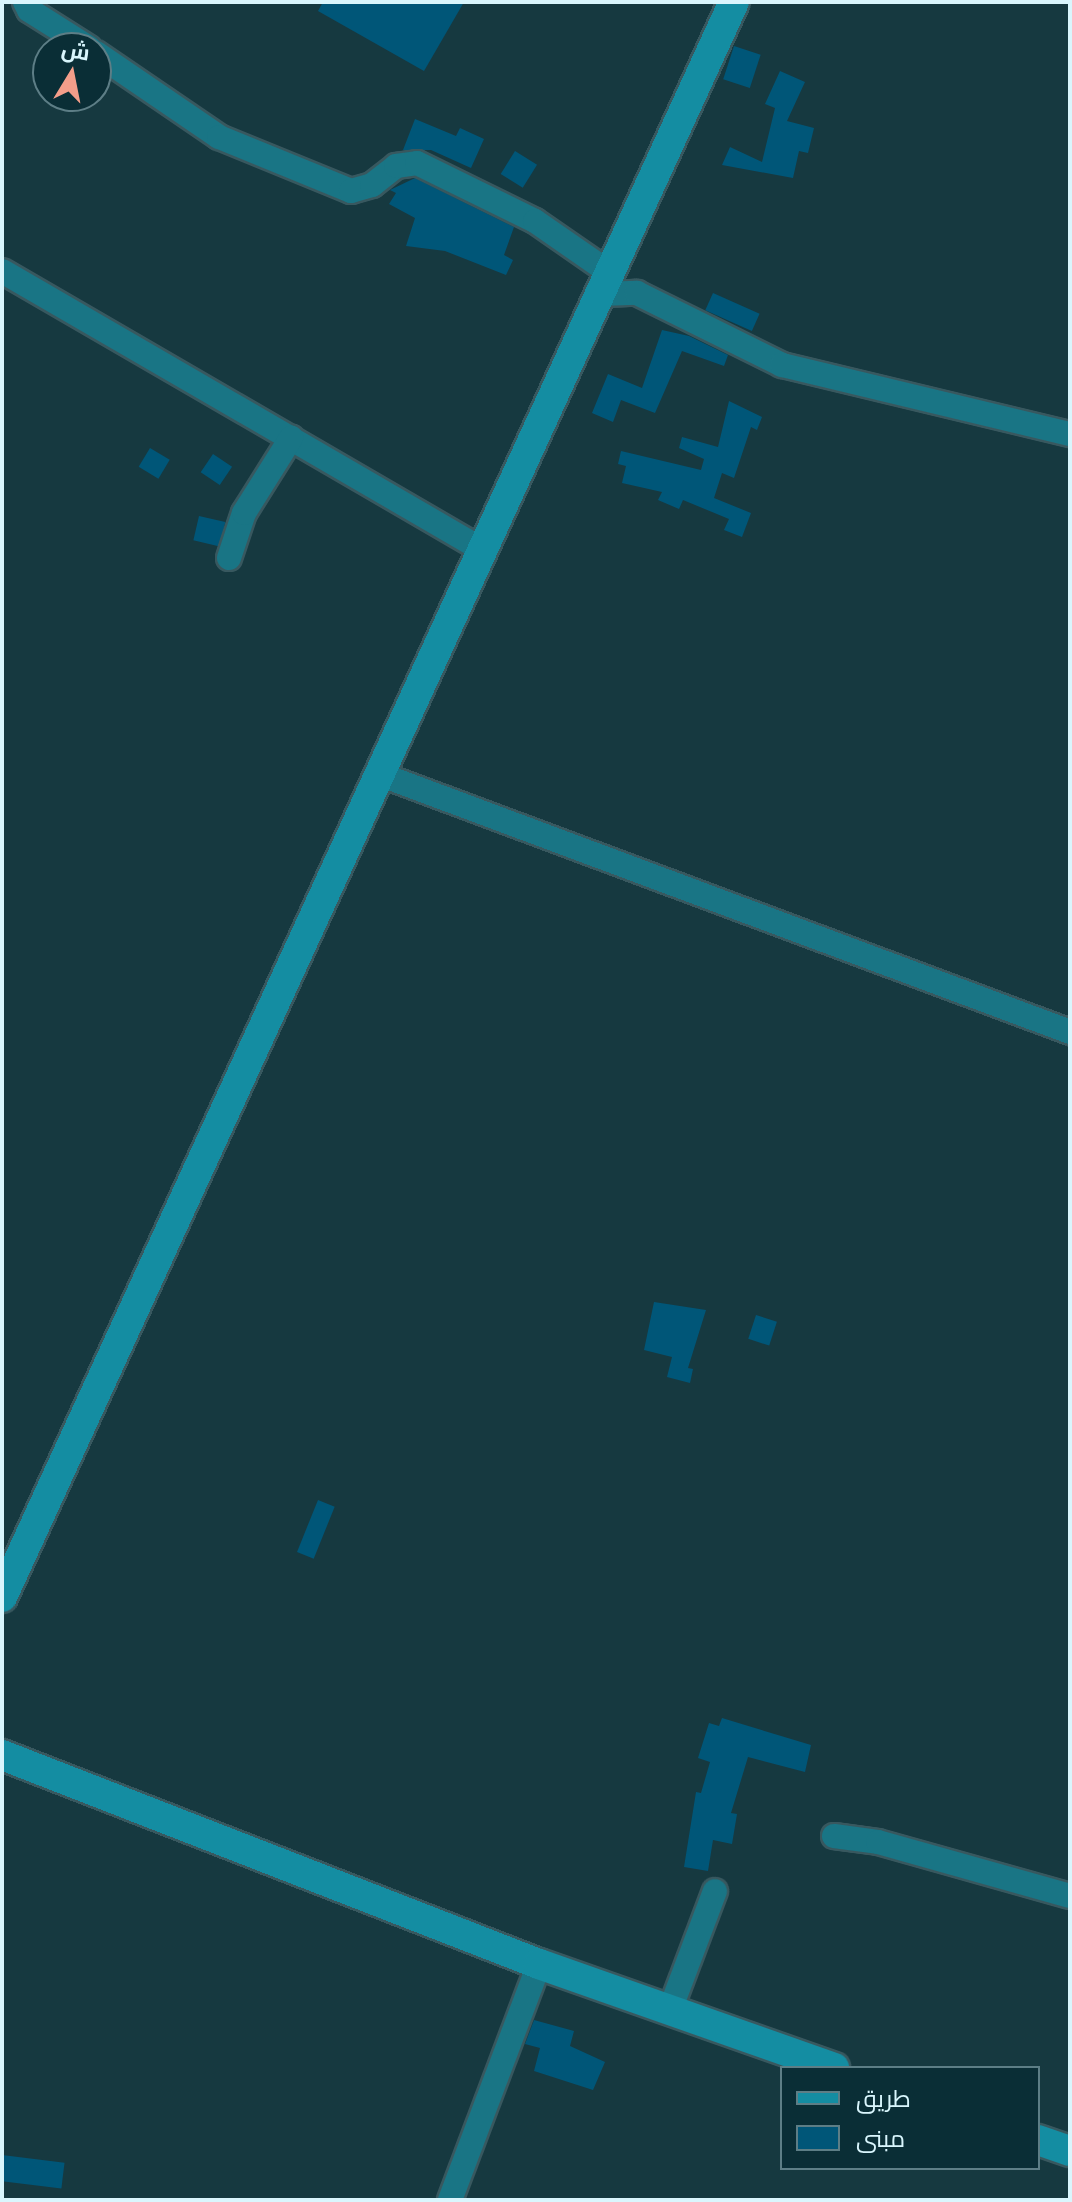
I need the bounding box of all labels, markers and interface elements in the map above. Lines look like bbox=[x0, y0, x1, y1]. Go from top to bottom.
north arrow bbox=[32, 32, 112, 112]
text: ش bbox=[60, 34, 92, 66]
legend bbox=[780, 2066, 1040, 2170]
text: طريق bbox=[856, 2083, 911, 2112]
text: مبنى bbox=[856, 2123, 905, 2152]

